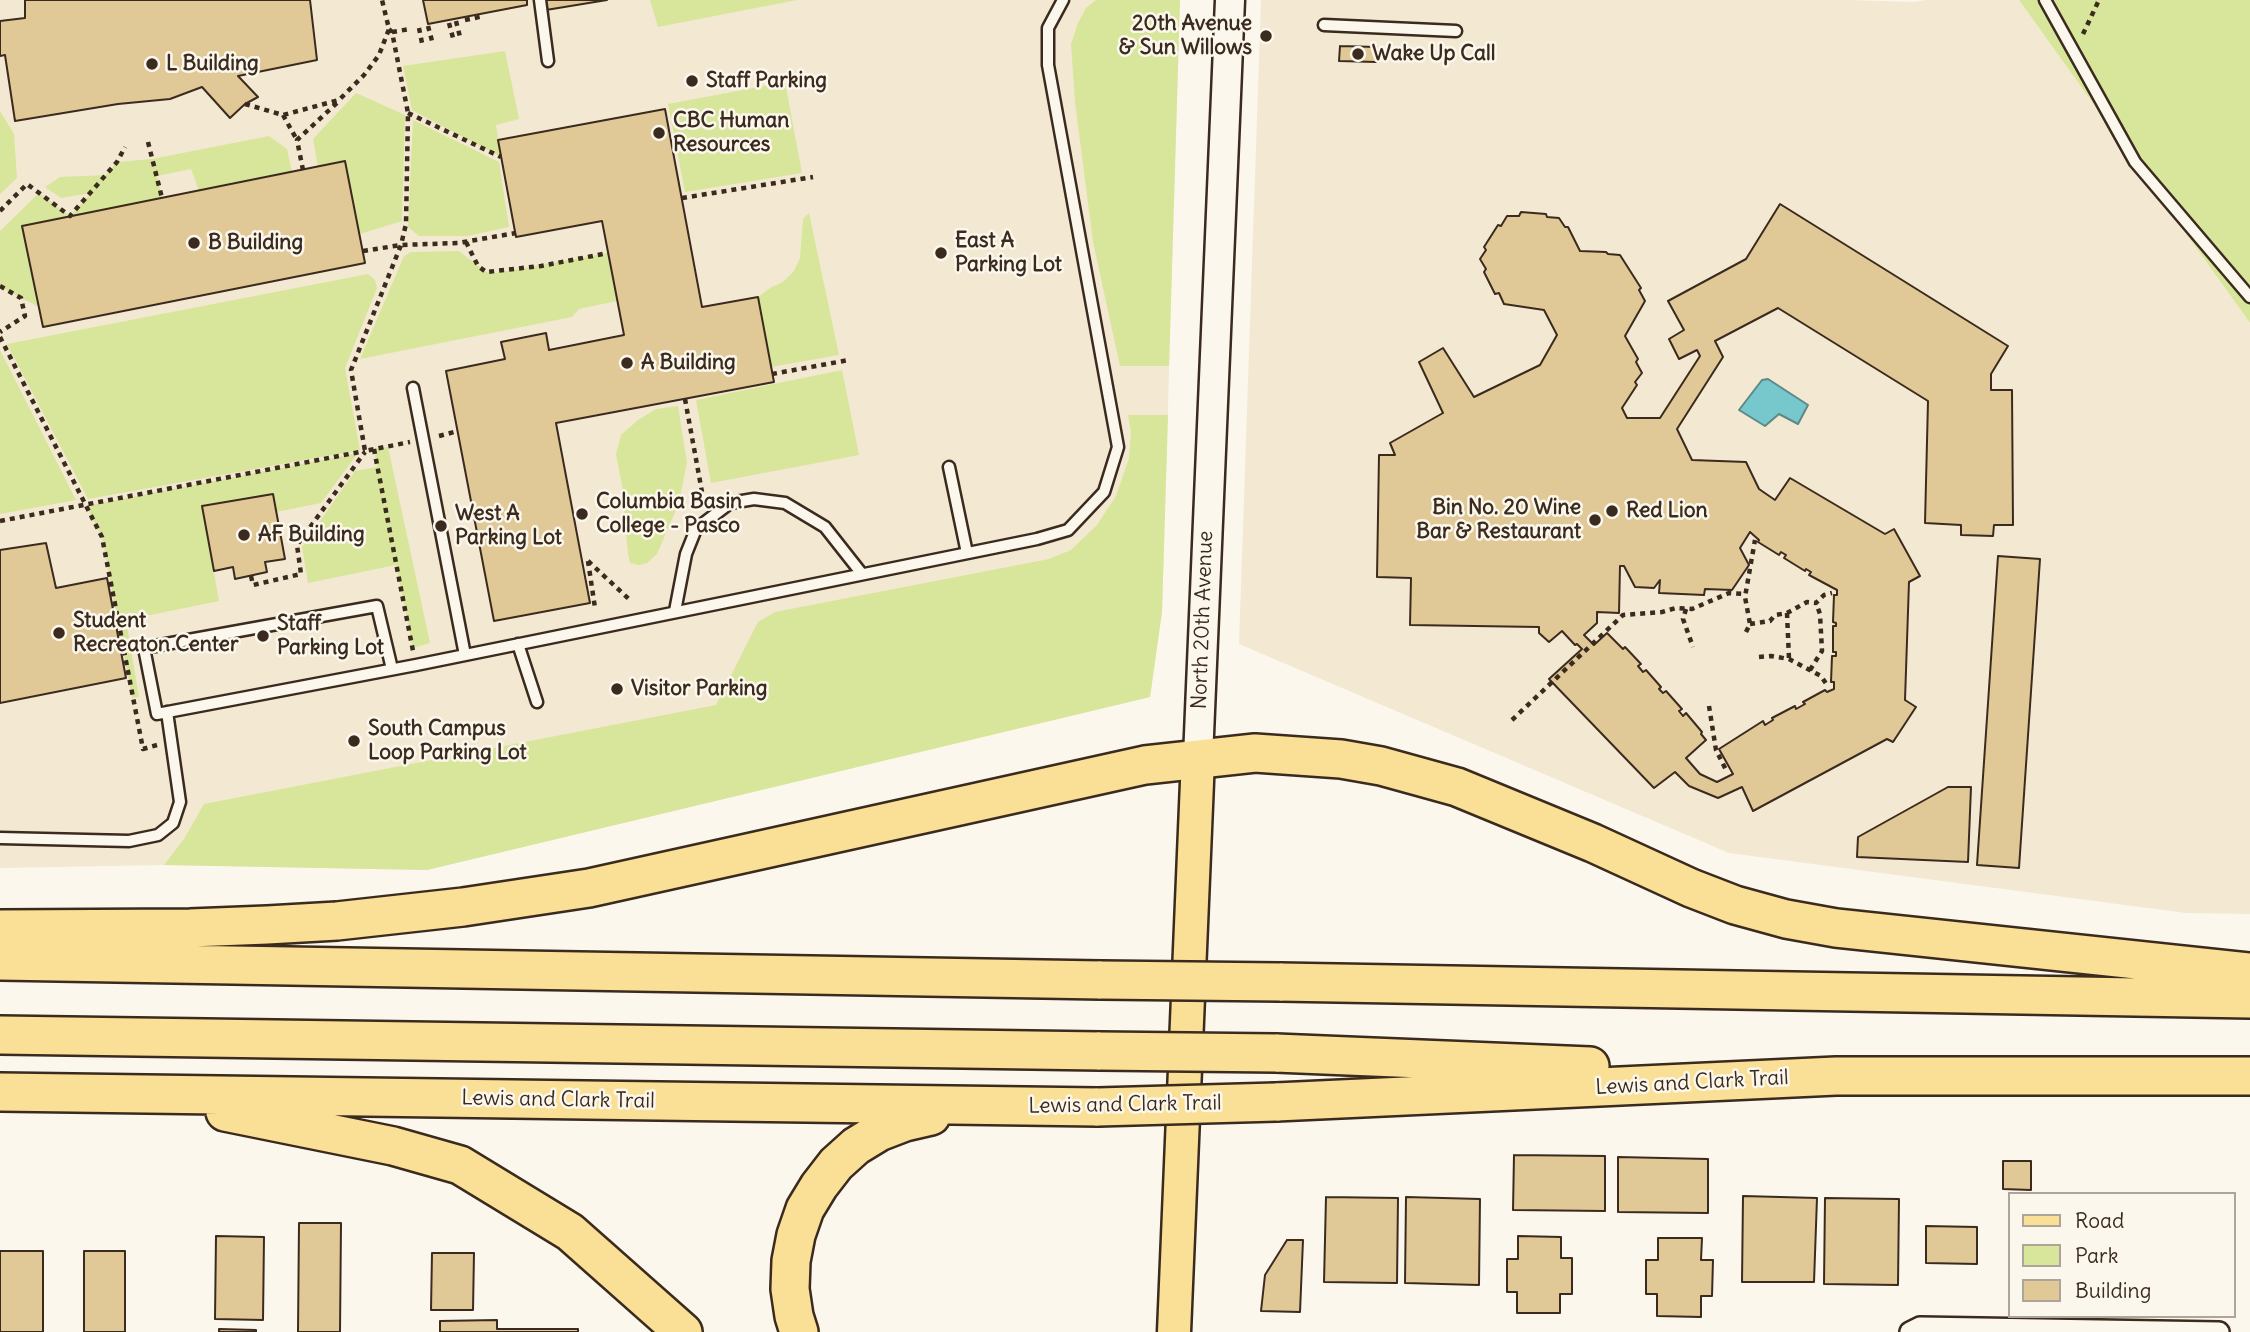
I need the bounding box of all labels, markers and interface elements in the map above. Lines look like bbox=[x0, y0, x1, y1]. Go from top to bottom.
place label: 20th Avenue & Sun Willows bbox=[1119, 11, 1252, 61]
marker: 20th Avenue & Sun Willows bbox=[1258, 28, 1274, 44]
place label: Wake Up Call bbox=[1372, 41, 1495, 67]
marker: Wake Up Call bbox=[1350, 46, 1366, 62]
place label: L Building bbox=[166, 51, 259, 77]
marker: L Building bbox=[144, 56, 160, 72]
place label: Staff Parking bbox=[706, 68, 827, 94]
marker: Staff Parking bbox=[684, 73, 700, 89]
place label: CBC Human Resources bbox=[673, 108, 789, 158]
marker: CBC Human Resources bbox=[651, 125, 667, 141]
place label: East A Parking Lot bbox=[955, 228, 1062, 278]
place label: B Building bbox=[208, 230, 303, 256]
marker: B Building bbox=[186, 235, 202, 251]
marker: East A Parking Lot bbox=[933, 245, 949, 261]
place label: A Building bbox=[641, 350, 736, 376]
marker: A Building bbox=[619, 355, 635, 371]
place label: Columbia Basin College - Pasco bbox=[596, 489, 742, 539]
place label: Bin No. 20 Wine Bar & Restaurant bbox=[1416, 495, 1581, 545]
place label: Red Lion bbox=[1626, 498, 1708, 524]
place label: West A Parking Lot bbox=[455, 501, 562, 551]
marker: Red Lion bbox=[1604, 503, 1620, 519]
marker: Columbia Basin College - Pasco bbox=[574, 506, 590, 522]
marker: Bin No. 20 Wine Bar & Restaurant bbox=[1587, 512, 1603, 528]
marker: West A Parking Lot bbox=[433, 518, 449, 534]
place label: AF Building bbox=[258, 522, 365, 548]
marker: AF Building bbox=[236, 527, 252, 543]
street label: North 20th Avenue bbox=[1187, 530, 1219, 710]
place label: Student Recreaton Center bbox=[73, 608, 239, 658]
place label: Staff Parking Lot bbox=[277, 611, 384, 661]
marker: Student Recreaton Center bbox=[51, 625, 67, 641]
marker: Staff Parking Lot bbox=[255, 628, 271, 644]
place label: Visitor Parking bbox=[631, 676, 767, 702]
marker: Visitor Parking bbox=[609, 681, 625, 697]
place label: South Campus Loop Parking Lot bbox=[368, 716, 527, 766]
marker: South Campus Loop Parking Lot bbox=[346, 733, 362, 749]
street label: Lewis and Clark Trail bbox=[1595, 1065, 1789, 1101]
street label: Lewis and Clark Trail bbox=[461, 1086, 655, 1114]
street label: Lewis and Clark Trail bbox=[1028, 1091, 1222, 1119]
legend bbox=[2008, 1192, 2236, 1318]
text: Road bbox=[2075, 1207, 2124, 1234]
text: Park bbox=[2075, 1242, 2118, 1269]
text: Building bbox=[2075, 1277, 2151, 1304]

